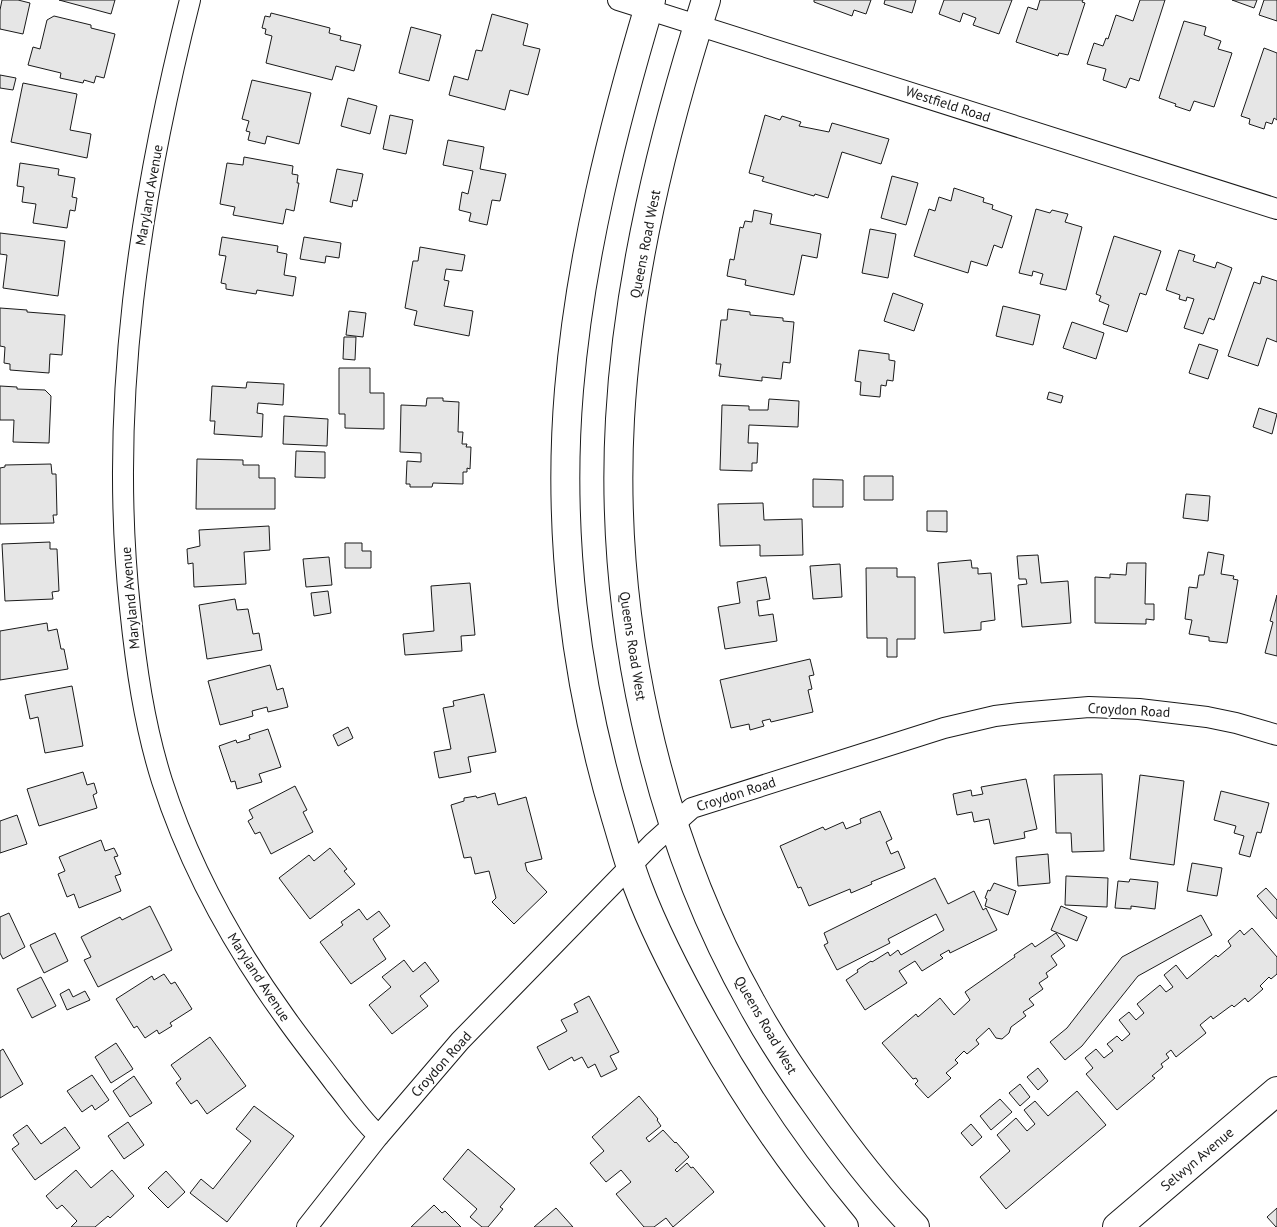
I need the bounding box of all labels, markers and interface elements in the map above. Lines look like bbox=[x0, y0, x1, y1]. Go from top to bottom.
street label: Westfield Road bbox=[903, 82, 993, 126]
street label: Maryland Avenue bbox=[131, 143, 167, 247]
street label: Queens Road West bbox=[626, 188, 664, 300]
street label: Maryland Avenue bbox=[117, 546, 143, 650]
street label: Queens Road West bbox=[615, 590, 651, 702]
street label: Croydon Road bbox=[1087, 699, 1171, 721]
street label: Croydon Road bbox=[694, 773, 778, 815]
street label: Maryland Avenue bbox=[224, 929, 294, 1025]
street label: Queens Road West bbox=[731, 973, 802, 1077]
street label: Croydon Road bbox=[407, 1027, 475, 1101]
street label: Selwyn Avenue bbox=[1157, 1123, 1237, 1195]

